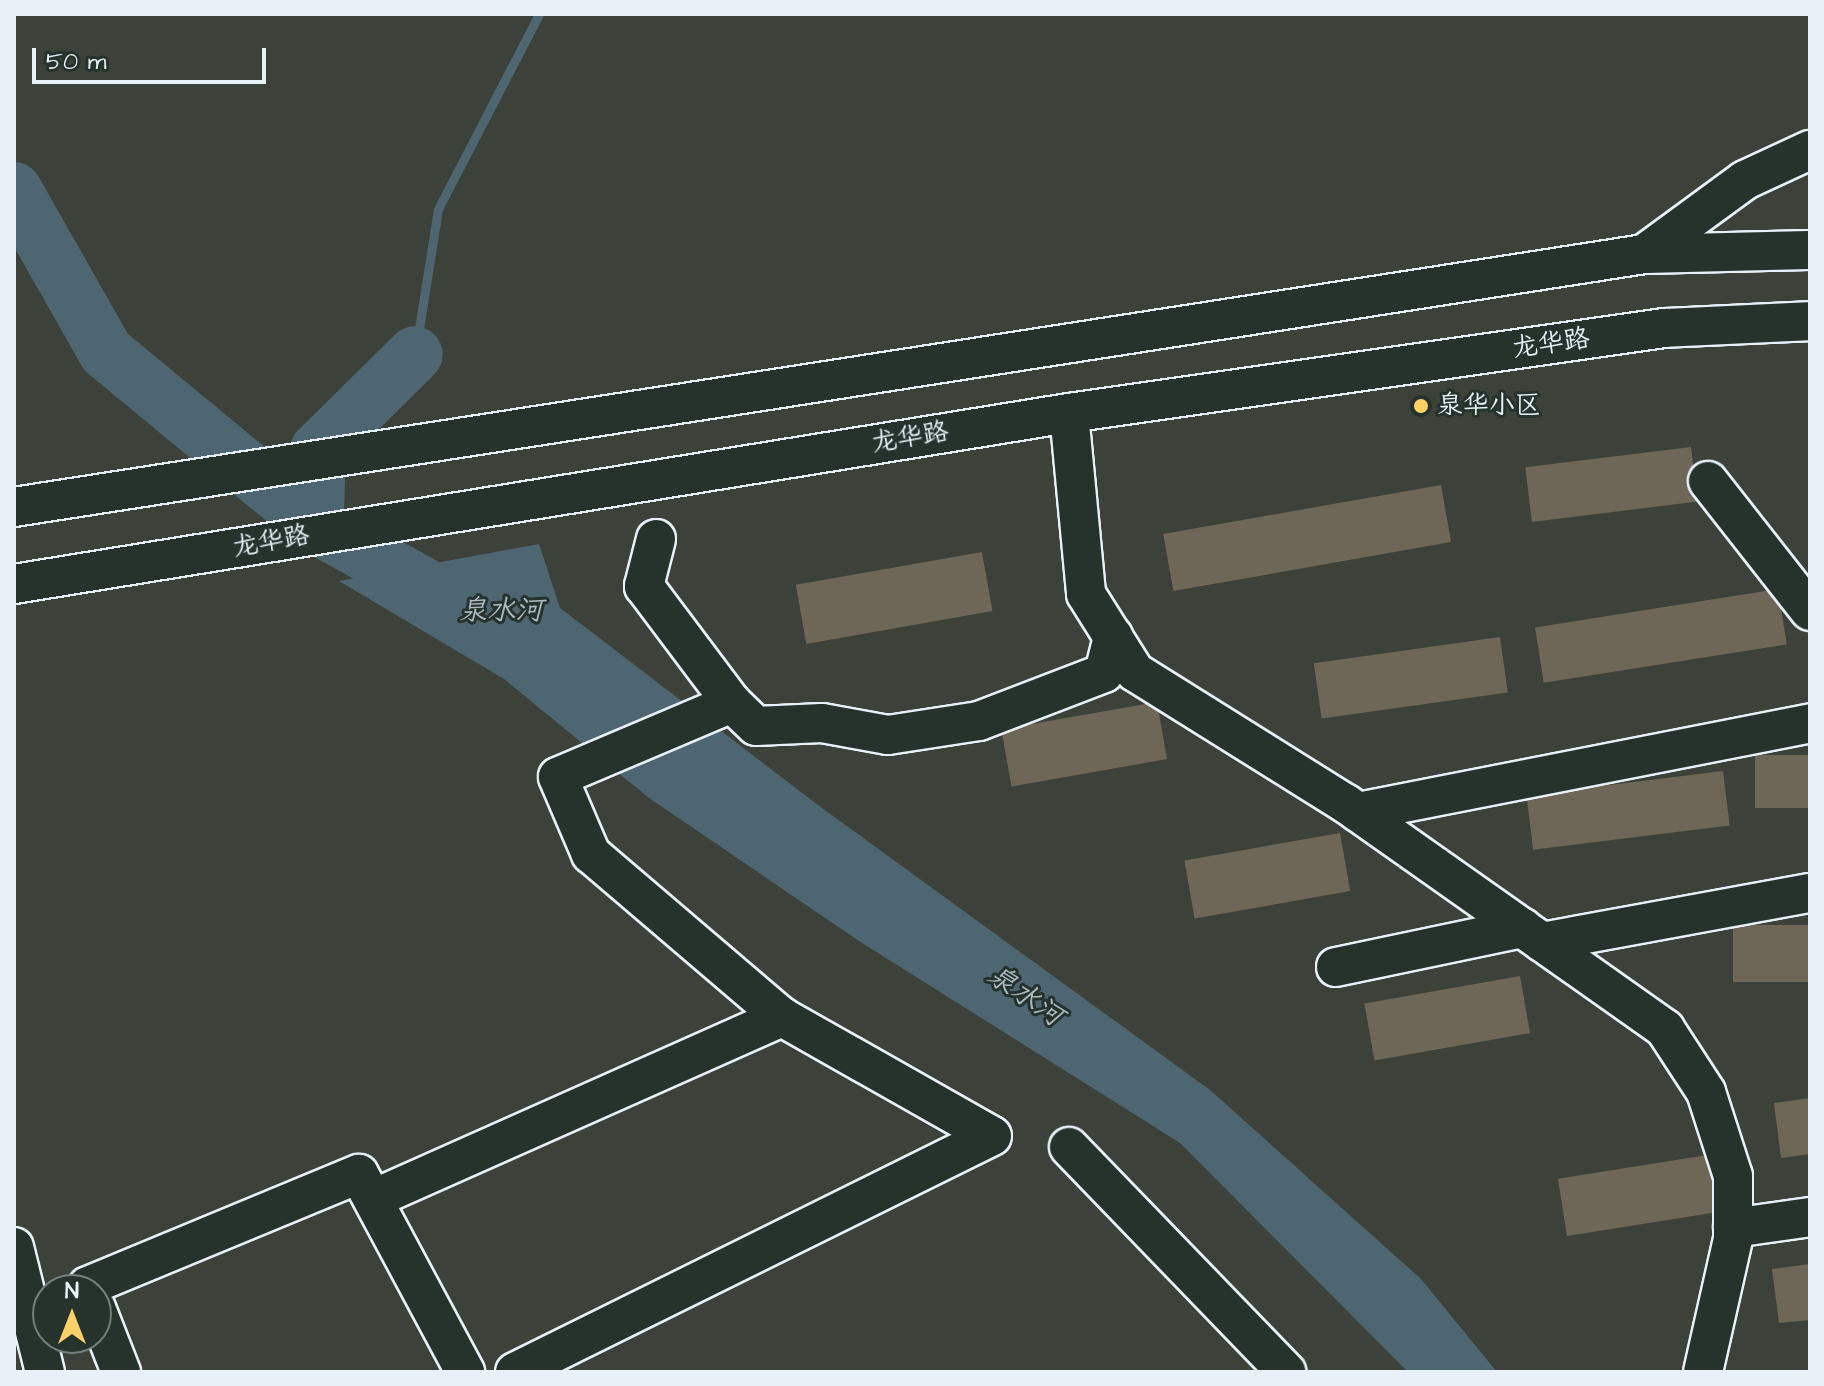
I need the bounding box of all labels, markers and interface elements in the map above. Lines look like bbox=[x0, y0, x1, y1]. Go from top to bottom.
scale bar bbox=[36, 32, 270, 82]
text: 50 m bbox=[46, 45, 106, 79]
street label: 龙华路 bbox=[1510, 323, 1592, 365]
place label: 泉华小区 bbox=[1437, 390, 1541, 422]
marker: 泉华小区 bbox=[1412, 397, 1430, 415]
street label: 龙华路 bbox=[869, 416, 951, 460]
street label: 龙华路 bbox=[230, 520, 312, 564]
water label: 泉水河 bbox=[459, 594, 543, 628]
water label: 泉水河 bbox=[981, 958, 1069, 1034]
north arrow bbox=[32, 1274, 112, 1354]
text: N bbox=[65, 1276, 79, 1307]

